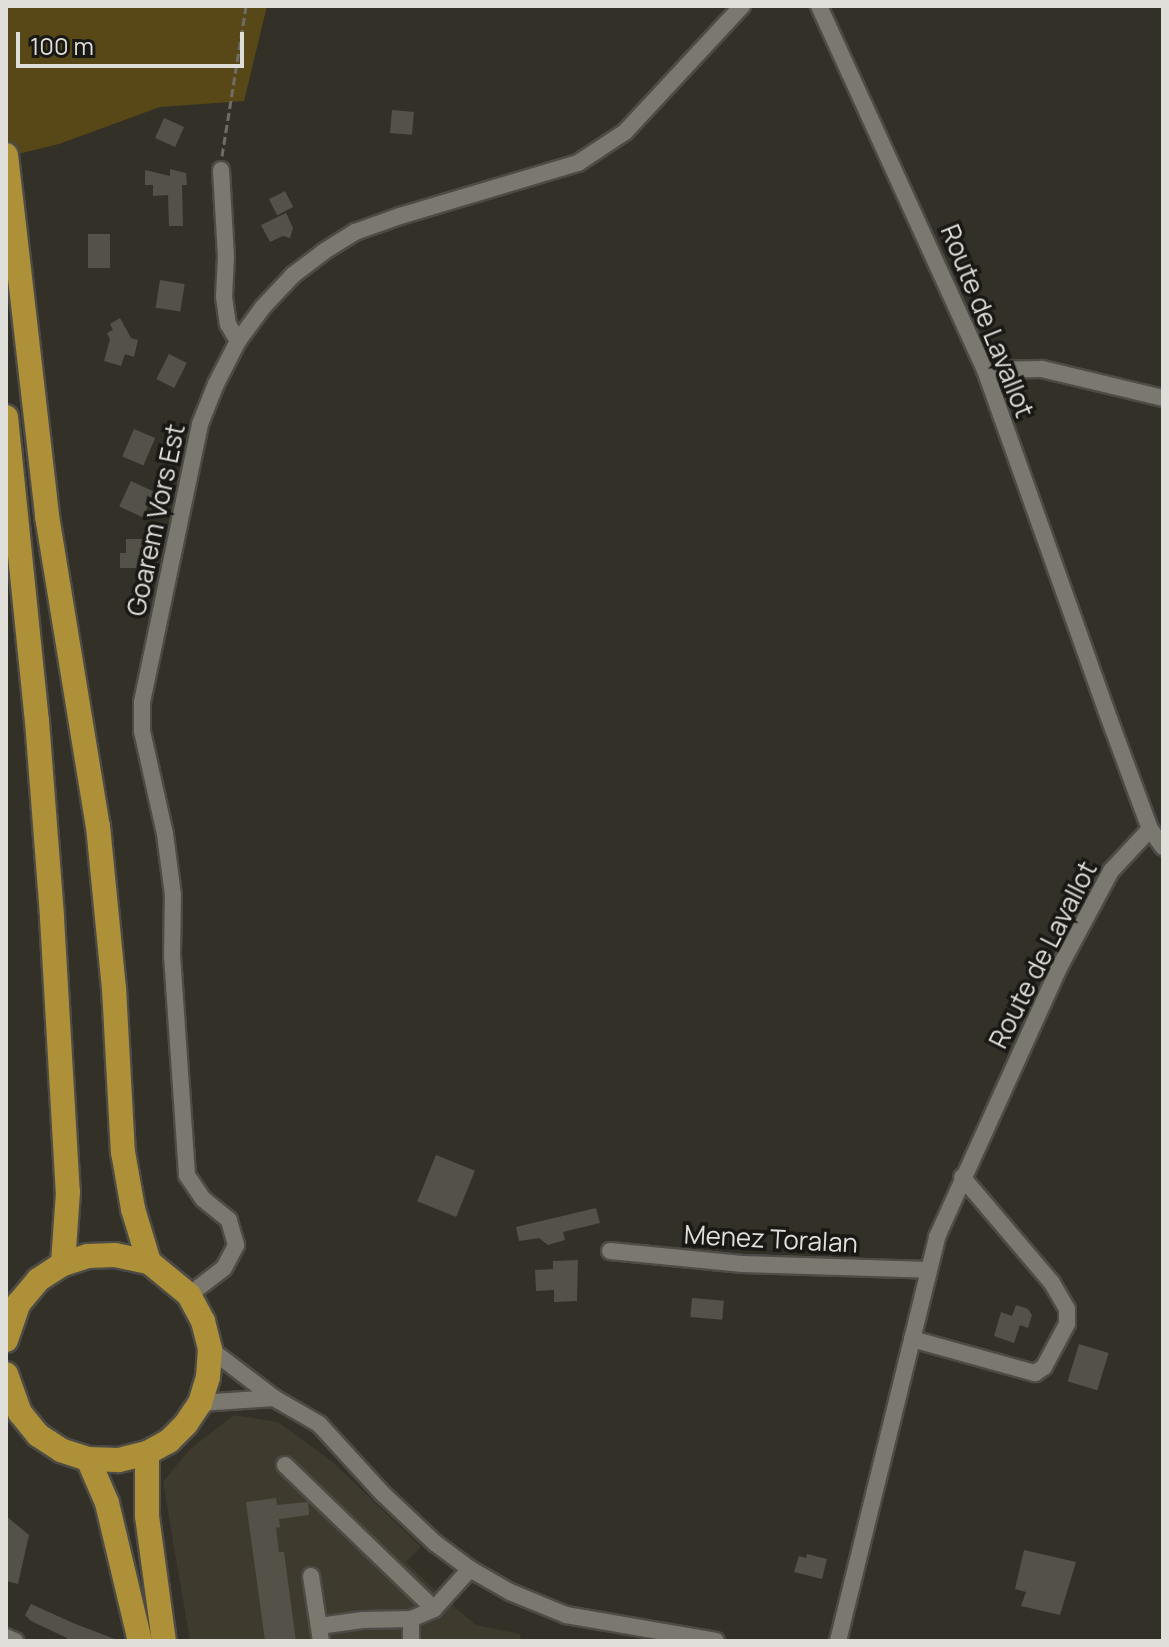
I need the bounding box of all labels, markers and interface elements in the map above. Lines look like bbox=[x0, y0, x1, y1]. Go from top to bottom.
scale bar bbox=[20, 16, 248, 66]
text: 100 m bbox=[30, 29, 94, 62]
street label: Route de Lavallot bbox=[934, 220, 1040, 422]
street label: Goarem Vors Est bbox=[120, 421, 192, 619]
street label: Route de Lavallot bbox=[982, 856, 1104, 1054]
street label: Menez Toralan bbox=[683, 1219, 859, 1259]

